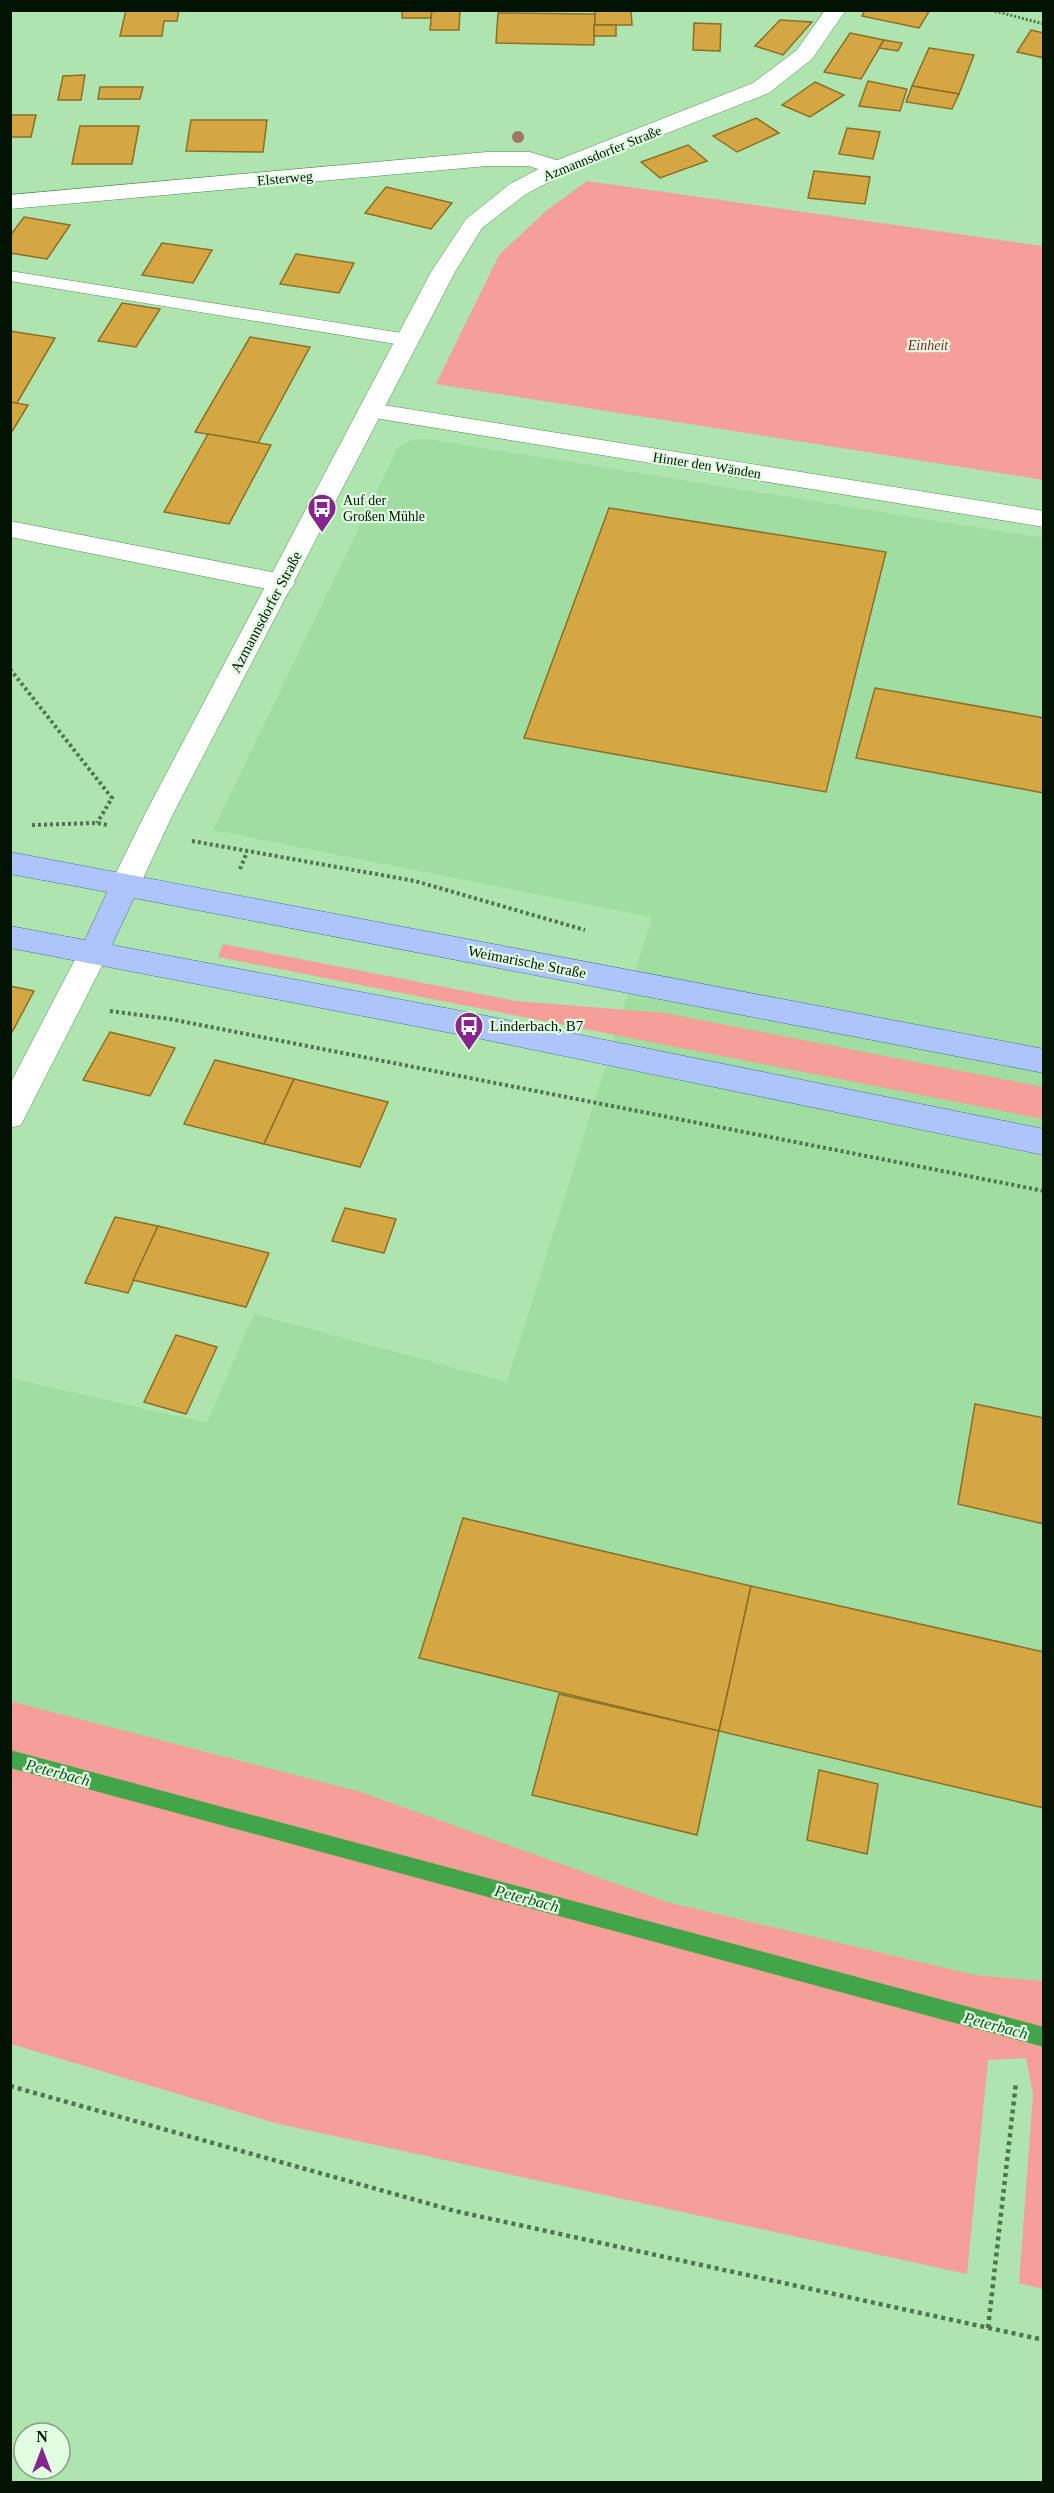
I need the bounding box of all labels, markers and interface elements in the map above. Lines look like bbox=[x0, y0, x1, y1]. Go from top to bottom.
street label: Azmannsdorfer Straße bbox=[541, 123, 664, 184]
street label: Elsterweg bbox=[257, 169, 314, 188]
park label: Einheit bbox=[907, 338, 949, 353]
street label: Hinter den Wänden bbox=[652, 450, 762, 481]
bus stop icon: Auf der Großen Mühle bbox=[306, 492, 338, 534]
place label: Auf der Großen Mühle bbox=[343, 493, 425, 524]
street label: Azmannsdorfer Straße bbox=[227, 548, 305, 676]
street label: Weimarische Straße bbox=[467, 943, 588, 981]
bus stop icon: Linderbach, B7 bbox=[453, 1010, 485, 1052]
place label: Linderbach, B7 bbox=[490, 1018, 584, 1034]
water label: Peterbach bbox=[23, 1756, 92, 1789]
water label: Peterbach bbox=[492, 1882, 561, 1915]
water label: Peterbach bbox=[961, 2009, 1030, 2042]
north arrow bbox=[12, 2421, 72, 2481]
text: N bbox=[36, 2428, 48, 2445]

